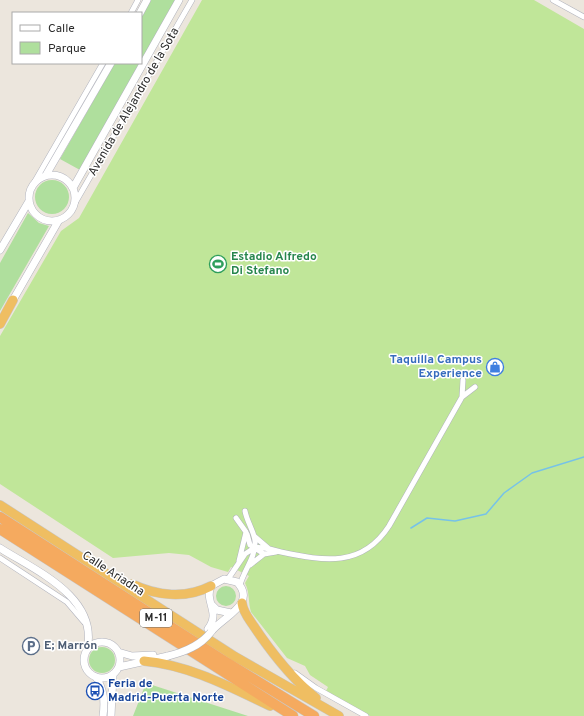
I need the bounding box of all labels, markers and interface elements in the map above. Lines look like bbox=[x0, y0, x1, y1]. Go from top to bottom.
legend bbox=[12, 12, 142, 64]
text: Calle bbox=[48, 21, 75, 37]
street label: Avenida de Alejandro de la Sota bbox=[85, 25, 183, 179]
text: Parque bbox=[48, 41, 86, 57]
place label: Estadio Alfredo Di Stefano bbox=[231, 249, 317, 279]
sports icon: Estadio Alfredo Di Stefano bbox=[208, 254, 228, 274]
place label: Taquilla Campus Experience bbox=[390, 352, 482, 382]
shop icon: Taquilla Campus Experience bbox=[485, 357, 505, 377]
street label: Calle Ariadna bbox=[79, 548, 147, 600]
road number: M-11 bbox=[140, 609, 172, 627]
parking icon: E; Marrón bbox=[21, 636, 41, 656]
place label: E; Marrón bbox=[44, 638, 97, 654]
place label: Feria de Madrid-Puerta Norte bbox=[108, 676, 224, 706]
bus stop icon: Feria de Madrid-Puerta Norte bbox=[85, 681, 105, 701]

